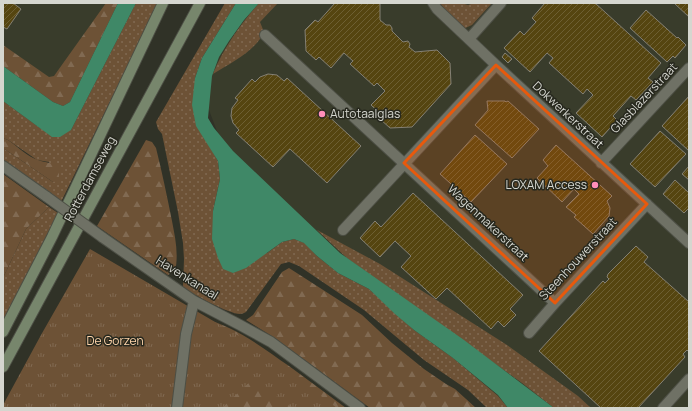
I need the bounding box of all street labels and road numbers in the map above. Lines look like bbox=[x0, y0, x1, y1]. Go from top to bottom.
street label: Glasblazerstraat bbox=[606, 58, 681, 137]
street label: Dokwerkerstraat bbox=[529, 77, 608, 152]
street label: Rotterdamseweg bbox=[60, 133, 119, 225]
street label: Wagenmakerstraat bbox=[444, 180, 533, 265]
street label: Steenhouwerstraat bbox=[535, 213, 621, 304]
street label: Havenkanaal bbox=[153, 252, 222, 303]

